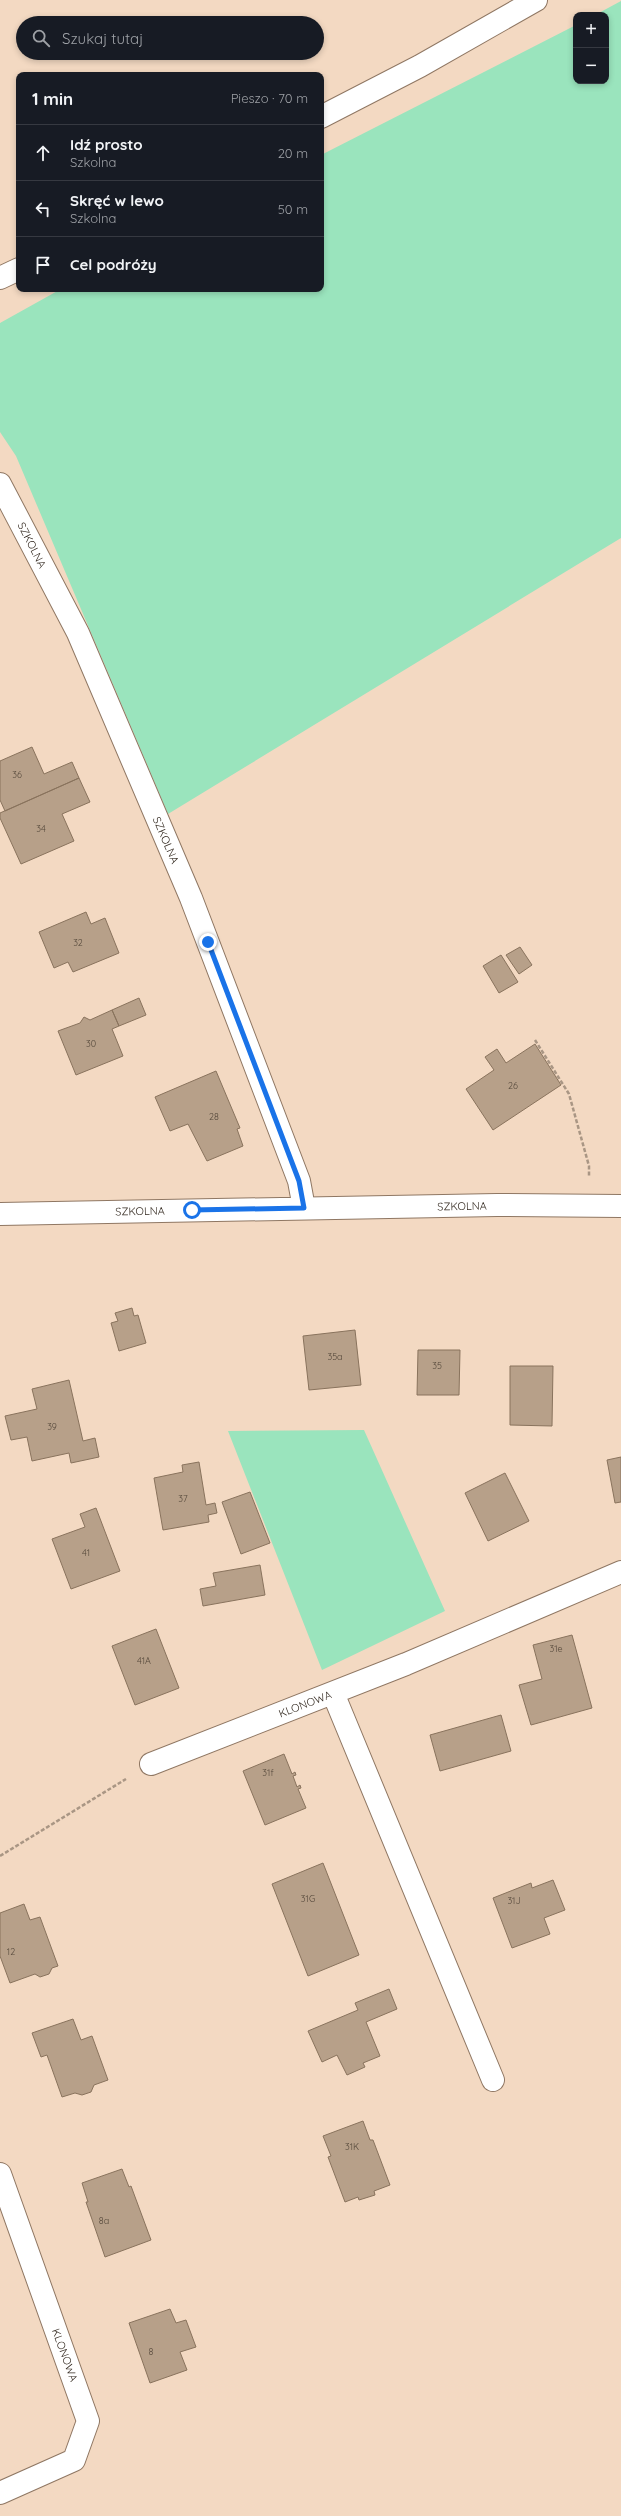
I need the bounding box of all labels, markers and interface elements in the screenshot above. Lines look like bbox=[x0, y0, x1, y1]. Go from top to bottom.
map controls bbox=[573, 12, 609, 84]
button: + bbox=[573, 12, 609, 48]
search box bbox=[16, 16, 324, 60]
icon: search bbox=[30, 27, 52, 49]
text: Szukaj tutaj bbox=[62, 29, 143, 48]
button: − bbox=[573, 48, 609, 84]
text: 1 min bbox=[32, 88, 73, 109]
text: Pieszo · 70 m bbox=[231, 90, 308, 106]
text: Idź prosto bbox=[70, 135, 143, 154]
icon: ahead bbox=[32, 142, 54, 164]
text: 20 m bbox=[278, 145, 308, 161]
text: Szkolna bbox=[70, 154, 116, 170]
text: Skręć w lewo bbox=[70, 191, 164, 210]
icon: left bbox=[32, 198, 54, 220]
text: 50 m bbox=[278, 201, 308, 217]
text: Szkolna bbox=[70, 210, 116, 226]
icon: arrive bbox=[32, 254, 54, 276]
text: Cel podróży bbox=[70, 255, 157, 274]
street label: SZKOLNA bbox=[14, 520, 50, 570]
house number: 36 bbox=[12, 769, 22, 780]
street label: SZKOLNA bbox=[150, 814, 182, 866]
house number: 34 bbox=[36, 823, 46, 834]
route end bbox=[199, 933, 217, 951]
house number: 32 bbox=[73, 937, 83, 948]
house number: 30 bbox=[86, 1038, 96, 1049]
house number: 26 bbox=[508, 1080, 518, 1091]
house number: 28 bbox=[209, 1111, 219, 1122]
street label: SZKOLNA bbox=[437, 1199, 487, 1213]
route start bbox=[183, 1201, 201, 1219]
street label: SZKOLNA bbox=[115, 1204, 165, 1218]
house number: 35a bbox=[327, 1351, 343, 1362]
house number: 35 bbox=[432, 1360, 442, 1371]
house number: 39 bbox=[47, 1421, 57, 1432]
house number: 37 bbox=[178, 1493, 188, 1504]
house number: 41 bbox=[82, 1547, 90, 1558]
house number: 31e bbox=[549, 1643, 563, 1654]
house number: 41A bbox=[137, 1655, 151, 1666]
street label: KLONOWA bbox=[277, 1688, 333, 1720]
house number: 31f bbox=[262, 1767, 274, 1778]
house number: 31G bbox=[301, 1893, 315, 1904]
house number: 31J bbox=[507, 1895, 521, 1906]
house number: 12 bbox=[7, 1946, 15, 1957]
house number: 31K bbox=[345, 2141, 359, 2152]
house number: 8a bbox=[99, 2215, 109, 2226]
street label: KLONOWA bbox=[49, 2327, 81, 2383]
house number: 8 bbox=[149, 2346, 154, 2357]

